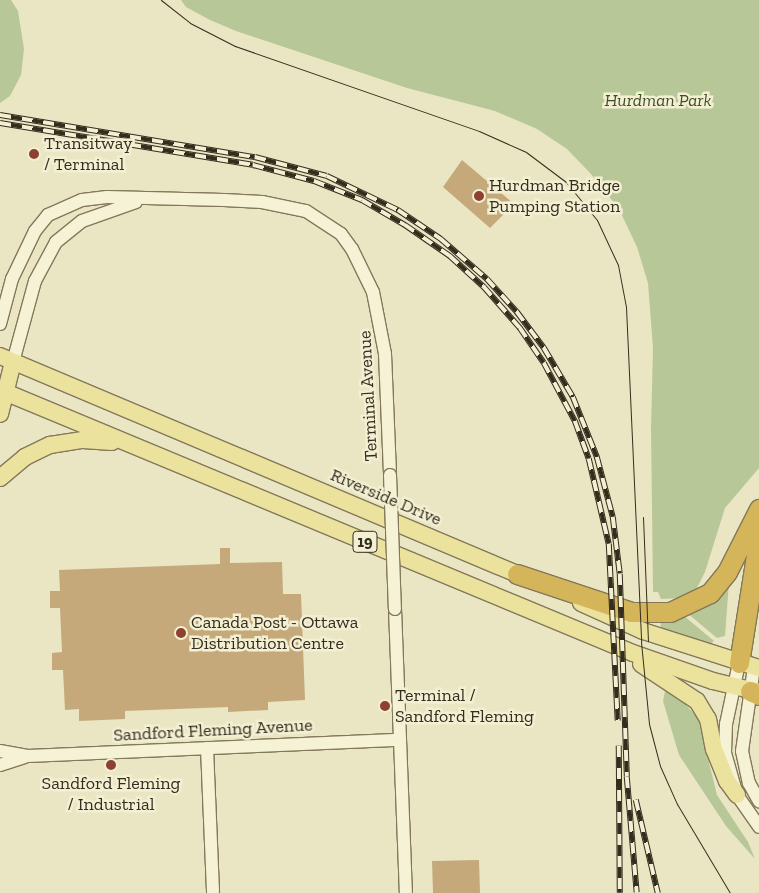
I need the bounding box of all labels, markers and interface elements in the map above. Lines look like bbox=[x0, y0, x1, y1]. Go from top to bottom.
park label: Hurdman Park bbox=[604, 89, 712, 111]
place label: Transitway / Terminal bbox=[44, 133, 132, 176]
marker: Transitway / Terminal bbox=[28, 148, 40, 160]
place label: Hurdman Bridge Pumping Station bbox=[489, 175, 620, 218]
marker: Hurdman Bridge Pumping Station bbox=[473, 190, 485, 202]
street label: Terminal Avenue bbox=[354, 330, 382, 462]
street label: Riverside Drive bbox=[327, 464, 445, 530]
road number: 19 bbox=[351, 528, 379, 556]
place label: Canada Post - Ottawa Distribution Centre bbox=[191, 612, 358, 654]
marker: Canada Post - Ottawa Distribution Centre bbox=[175, 627, 187, 639]
place label: Terminal / Sandford Fleming bbox=[395, 685, 534, 728]
marker: Terminal / Sandford Fleming bbox=[379, 700, 391, 712]
street label: Sandford Fleming Avenue bbox=[113, 714, 313, 746]
marker: Sandford Fleming / Industrial bbox=[105, 759, 117, 771]
place label: Sandford Fleming / Industrial bbox=[42, 773, 180, 816]

